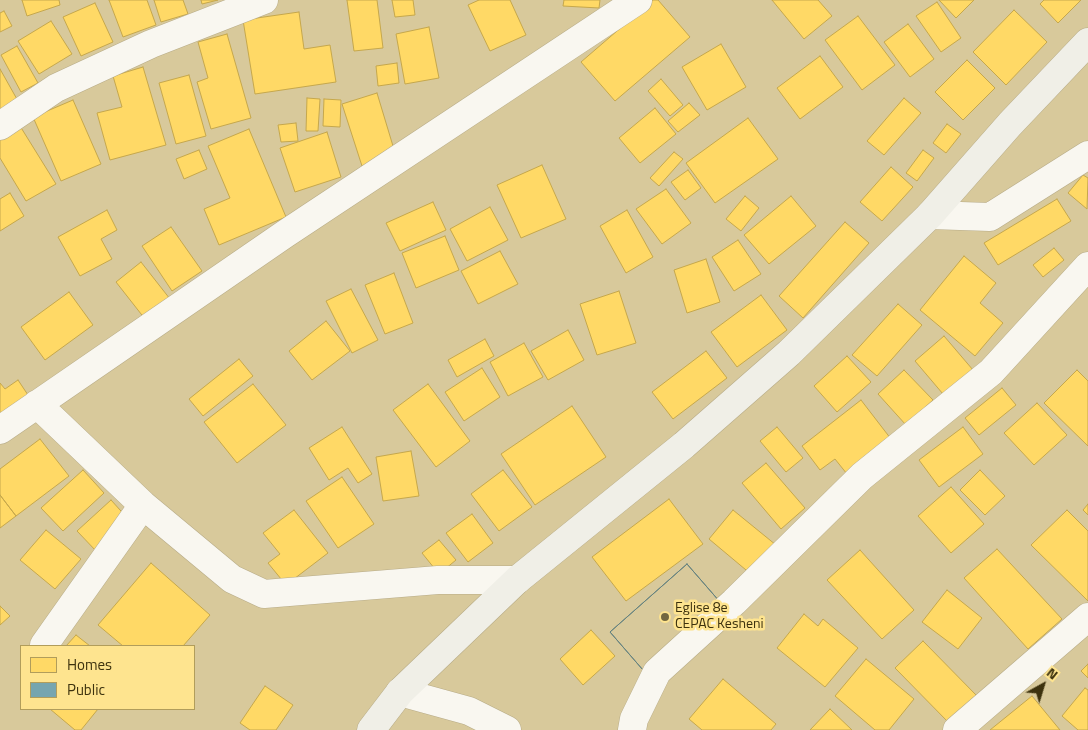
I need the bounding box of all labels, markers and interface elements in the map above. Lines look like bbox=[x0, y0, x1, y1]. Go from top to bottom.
place label: Eglise 8e CEPAC Kesheni bbox=[675, 601, 764, 634]
marker: Eglise 8e CEPAC Kesheni bbox=[659, 611, 671, 623]
legend bbox=[20, 645, 195, 710]
text: Homes bbox=[67, 653, 112, 676]
north arrow bbox=[1018, 660, 1068, 710]
text: N bbox=[1042, 662, 1063, 684]
text: Public bbox=[67, 678, 105, 701]

